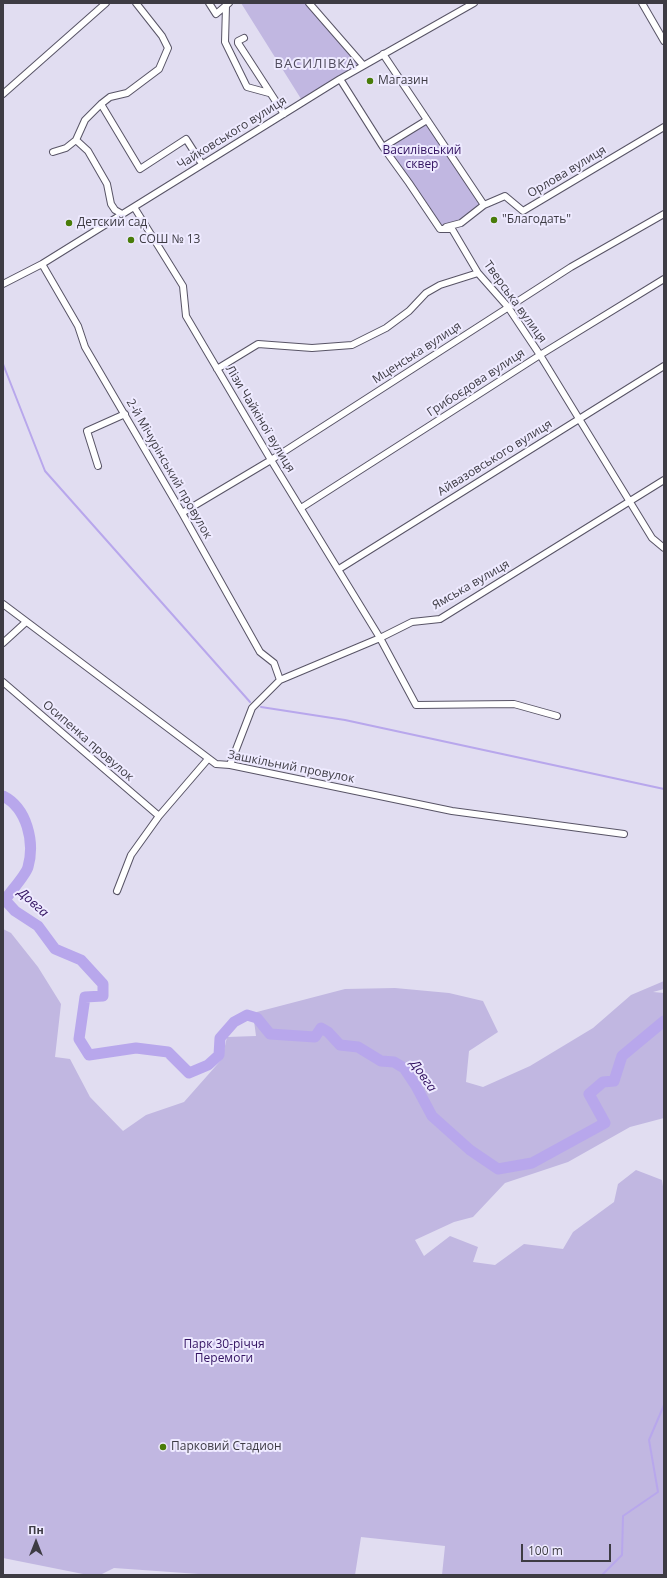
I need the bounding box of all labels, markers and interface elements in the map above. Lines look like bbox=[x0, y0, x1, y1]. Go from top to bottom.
district label: ВАСИЛІВКА bbox=[274, 56, 356, 72]
place label: Магазин bbox=[378, 74, 428, 88]
marker: Магазин bbox=[365, 76, 375, 86]
street label: Чайковського вулиця bbox=[175, 93, 289, 173]
street label: Орлова вулиця bbox=[525, 143, 609, 201]
park label: Василівський сквер bbox=[383, 144, 461, 172]
place label: "Благодать" bbox=[502, 213, 571, 227]
marker: "Благодать" bbox=[489, 215, 499, 225]
place label: Детский сад bbox=[77, 216, 147, 230]
marker: Детский сад bbox=[64, 218, 74, 228]
place label: СОШ № 13 bbox=[139, 233, 200, 247]
marker: СОШ № 13 bbox=[126, 235, 136, 245]
street label: Тверська вулиця bbox=[480, 258, 550, 346]
street label: Мценська вулиця bbox=[370, 319, 464, 387]
street label: Грибоєдова вулиця bbox=[424, 346, 528, 420]
street label: Лізи Чайкіної вулиця bbox=[222, 363, 298, 475]
street label: 2-й Мічурінський провулок bbox=[123, 396, 215, 542]
street label: Айвазовського вулиця bbox=[435, 417, 555, 499]
street label: Ямська вулиця bbox=[430, 557, 512, 613]
street label: Осипенка провулок bbox=[40, 698, 136, 784]
street label: Зашкільний провулок bbox=[226, 748, 356, 786]
water label: Довга bbox=[15, 885, 51, 921]
water label: Довга bbox=[406, 1057, 440, 1095]
park label: Парк 30-річчя Перемоги bbox=[183, 1338, 265, 1366]
place label: Парковий Стадион bbox=[171, 1440, 282, 1454]
marker: Парковий Стадион bbox=[158, 1442, 168, 1452]
north arrow bbox=[16, 1522, 56, 1562]
text: Пн bbox=[28, 1522, 44, 1537]
scale bar bbox=[523, 1536, 613, 1562]
text: 100 m bbox=[528, 1542, 563, 1559]

